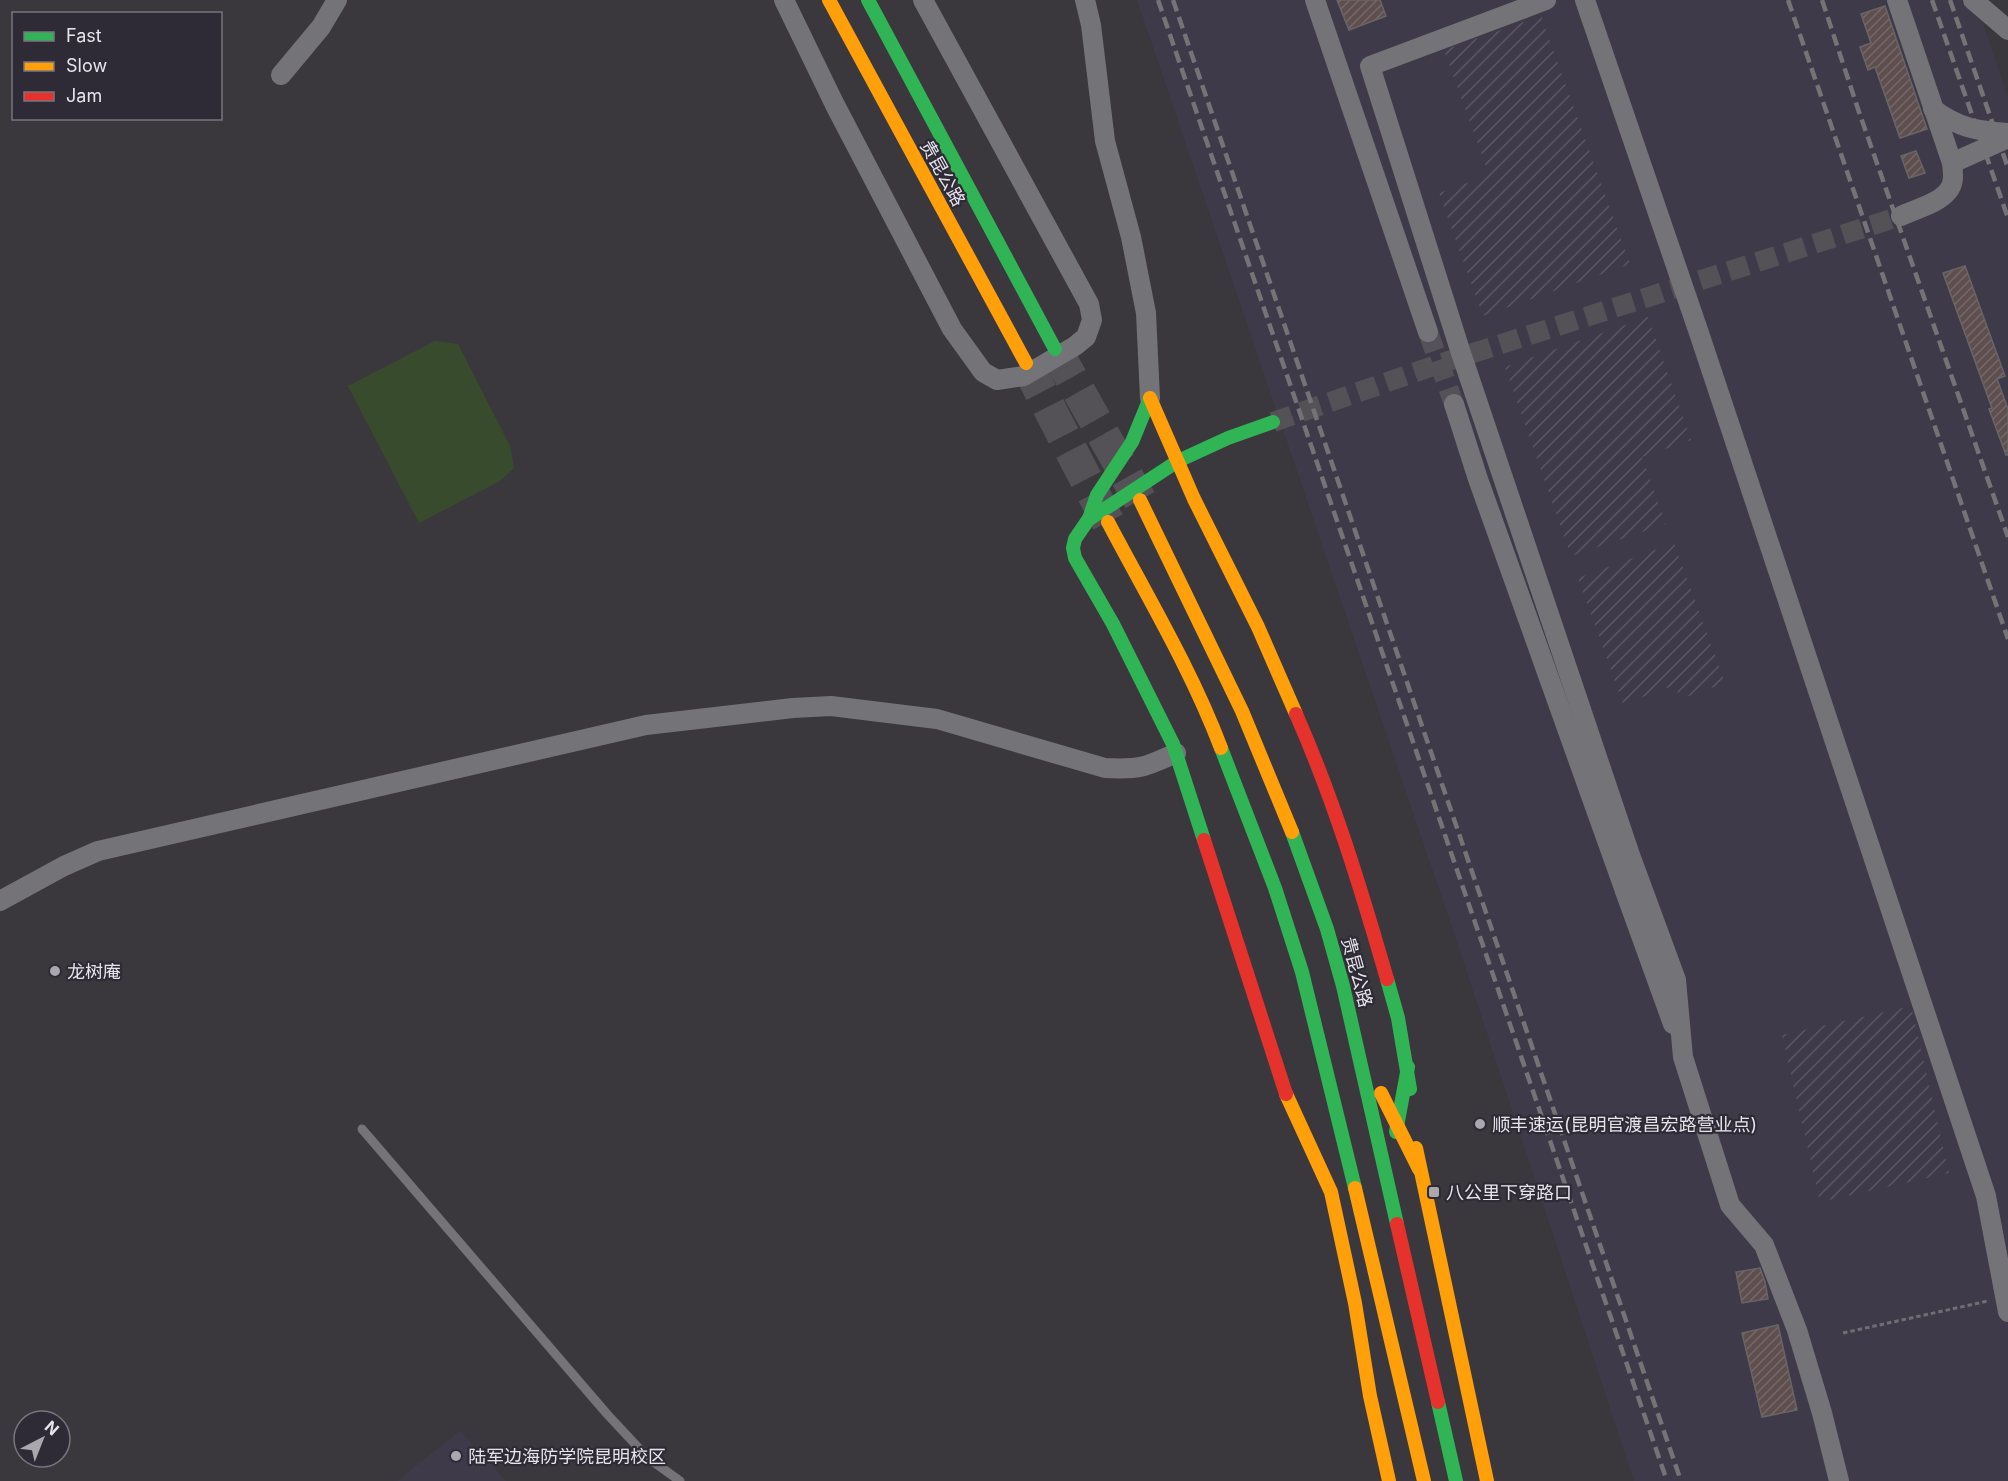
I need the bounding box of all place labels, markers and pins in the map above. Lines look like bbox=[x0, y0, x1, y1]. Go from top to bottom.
place label: 龙树庵 bbox=[67, 961, 121, 982]
marker: 龙树庵 bbox=[48, 964, 62, 978]
place label: 顺丰速运(昆明官渡昌宏路营业点) bbox=[1492, 1114, 1757, 1135]
marker: 顺丰速运(昆明官渡昌宏路营业点) bbox=[1473, 1117, 1487, 1131]
place label: 八公里下穿路口 bbox=[1446, 1182, 1572, 1203]
marker: 八公里下穿路口 bbox=[1427, 1185, 1441, 1199]
place label: 陆军边海防学院昆明校区 bbox=[468, 1446, 666, 1467]
marker: 陆军边海防学院昆明校区 bbox=[449, 1449, 463, 1463]

